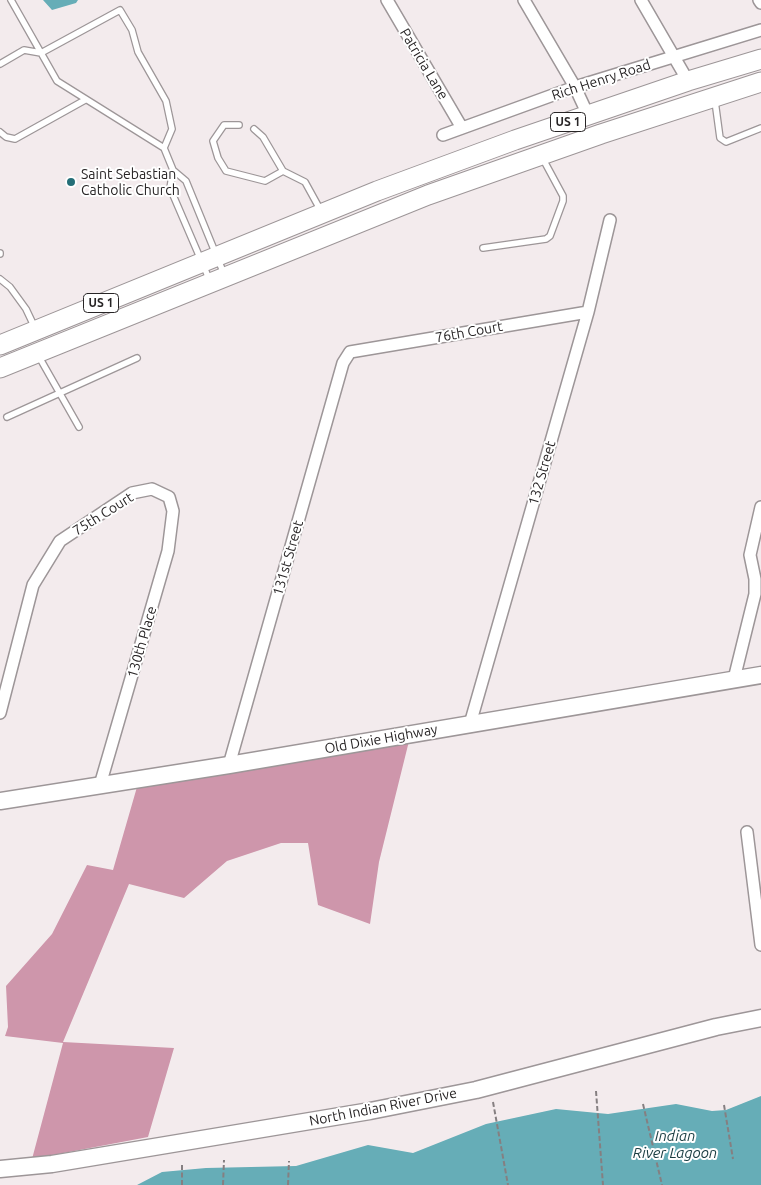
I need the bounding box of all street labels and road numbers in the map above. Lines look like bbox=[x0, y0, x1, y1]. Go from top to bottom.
street label: Patricia Lane bbox=[396, 25, 452, 103]
street label: Rich Henry Road bbox=[549, 56, 653, 104]
road number: US 1 bbox=[550, 112, 586, 132]
road number: US 1 bbox=[84, 294, 118, 312]
street label: 76th Court bbox=[434, 318, 504, 346]
street label: 132 Street bbox=[525, 439, 559, 507]
street label: 75th Court bbox=[70, 489, 136, 539]
street label: 131st Street bbox=[269, 518, 307, 598]
street label: 130th Place bbox=[124, 604, 160, 680]
street label: Old Dixie Highway bbox=[323, 721, 439, 757]
street label: North Indian River Drive bbox=[308, 1084, 458, 1130]

